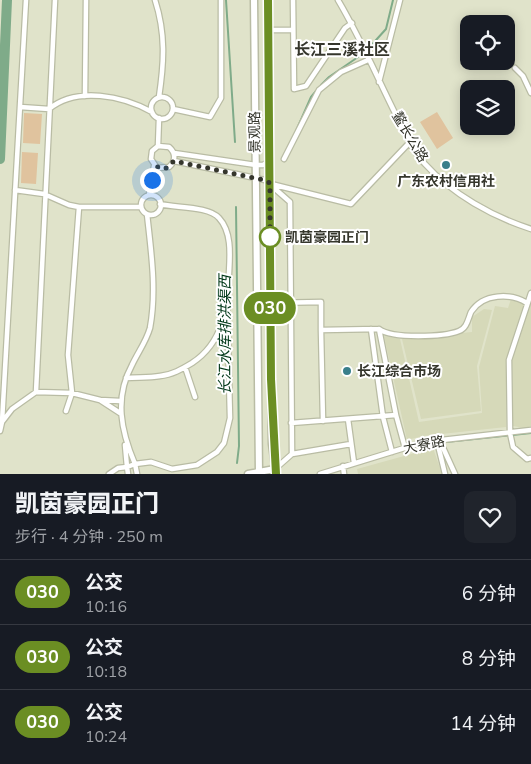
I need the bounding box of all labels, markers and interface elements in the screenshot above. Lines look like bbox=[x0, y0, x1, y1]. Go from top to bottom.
map controls bbox=[460, 15, 515, 135]
button: locate bbox=[460, 15, 515, 70]
district label: 长江三溪社区 bbox=[294, 39, 390, 61]
button: layers bbox=[460, 80, 515, 135]
street label: 鳌长公路 bbox=[387, 108, 433, 166]
street label: 景观路 bbox=[245, 111, 265, 153]
marker: 广东农村信用社 bbox=[440, 159, 452, 171]
your location bbox=[140, 168, 165, 193]
place label: 广东农村信用社 bbox=[397, 172, 495, 191]
marker: 凯茵豪园正门 bbox=[259, 226, 281, 248]
place label: 凯茵豪园正门 bbox=[285, 228, 369, 247]
water label: 长江水库排洪渠西 bbox=[215, 273, 235, 395]
line badge: 030 bbox=[241, 292, 299, 324]
text: 030 bbox=[254, 296, 286, 320]
place label: 长江综合市场 bbox=[357, 362, 441, 381]
marker: 长江综合市场 bbox=[341, 365, 353, 377]
street label: 大寮路 bbox=[402, 432, 446, 458]
text: 凯茵豪园正门 bbox=[15, 488, 159, 520]
button: heart bbox=[464, 491, 516, 543]
text: 步行 · 4 分钟 · 250 m bbox=[15, 526, 163, 548]
text: 公交 bbox=[85, 570, 123, 596]
text: 030 bbox=[26, 580, 59, 604]
text: 6 分钟 bbox=[462, 581, 516, 607]
text: 10:16 bbox=[85, 596, 127, 618]
text: 公交 bbox=[85, 635, 123, 661]
text: 030 bbox=[26, 645, 59, 669]
text: 8 分钟 bbox=[462, 646, 516, 672]
text: 10:18 bbox=[85, 661, 127, 683]
text: 公交 bbox=[85, 700, 123, 726]
text: 030 bbox=[26, 710, 59, 734]
text: 14 分钟 bbox=[450, 711, 516, 737]
text: 10:24 bbox=[85, 726, 127, 748]

